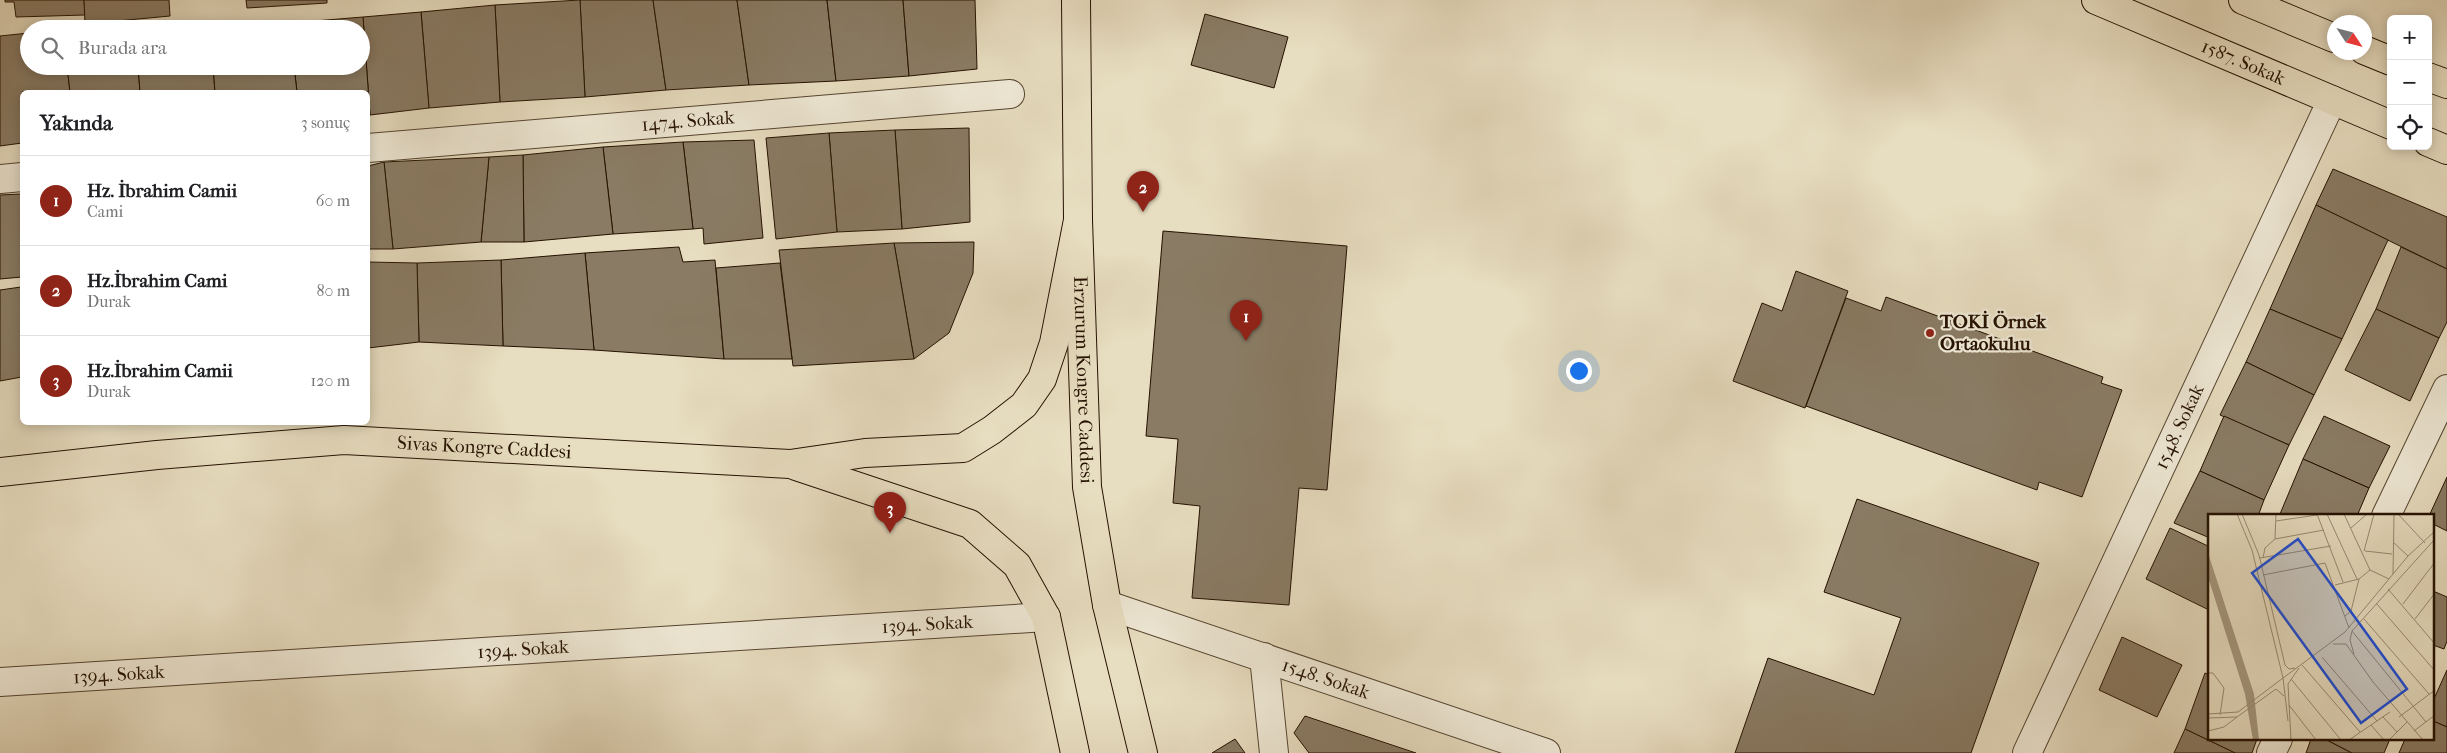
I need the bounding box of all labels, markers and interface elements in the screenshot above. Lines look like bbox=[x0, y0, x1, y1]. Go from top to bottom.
north arrow bbox=[2327, 15, 2372, 60]
map controls bbox=[2387, 15, 2432, 150]
button: + bbox=[2387, 15, 2432, 60]
search box bbox=[20, 20, 370, 75]
icon: search bbox=[38, 34, 66, 62]
street label: 1587. Sokak bbox=[2198, 35, 2289, 90]
text: Burada ara bbox=[78, 37, 167, 59]
button: − bbox=[2387, 60, 2432, 105]
button: locate bbox=[2387, 105, 2432, 150]
street label: 1474. Sokak bbox=[640, 106, 735, 136]
text: Yakında bbox=[40, 111, 113, 135]
text: 3 sonuç bbox=[301, 113, 350, 132]
pin: 2 bbox=[1127, 171, 1159, 212]
text: Hz. İbrahim Camii bbox=[87, 180, 237, 202]
text: 1 bbox=[53, 191, 59, 210]
text: 60 m bbox=[316, 191, 350, 210]
text: Cami bbox=[87, 202, 123, 221]
text: Hz.İbrahim Cami bbox=[87, 270, 227, 292]
street label: Erzurum Kongre Caddesi bbox=[1069, 276, 1098, 485]
text: 2 bbox=[52, 281, 60, 300]
text: 80 m bbox=[316, 281, 350, 300]
text: Durak bbox=[87, 292, 131, 311]
pin: 1 bbox=[1230, 300, 1262, 341]
place label: TOKİ Örnek Ortaokulıu bbox=[1939, 310, 2047, 355]
marker: TOKİ Örnek Ortaokulıu bbox=[1924, 327, 1936, 339]
your location bbox=[1566, 358, 1592, 384]
text: Hz.İbrahim Camii bbox=[87, 360, 233, 382]
text: 3 bbox=[53, 371, 59, 390]
text: 120 m bbox=[311, 371, 350, 390]
street label: 1548. Sokak bbox=[2150, 381, 2209, 473]
text: Durak bbox=[87, 382, 131, 401]
street label: Sivas Kongre Caddesi bbox=[396, 432, 573, 463]
pin: 3 bbox=[874, 492, 906, 533]
inset map bbox=[2208, 514, 2434, 740]
street label: 1394. Sokak bbox=[881, 611, 974, 638]
street label: 1394. Sokak bbox=[477, 636, 570, 663]
street label: 1548. Sokak bbox=[1279, 654, 1373, 704]
street label: 1394. Sokak bbox=[72, 661, 165, 688]

